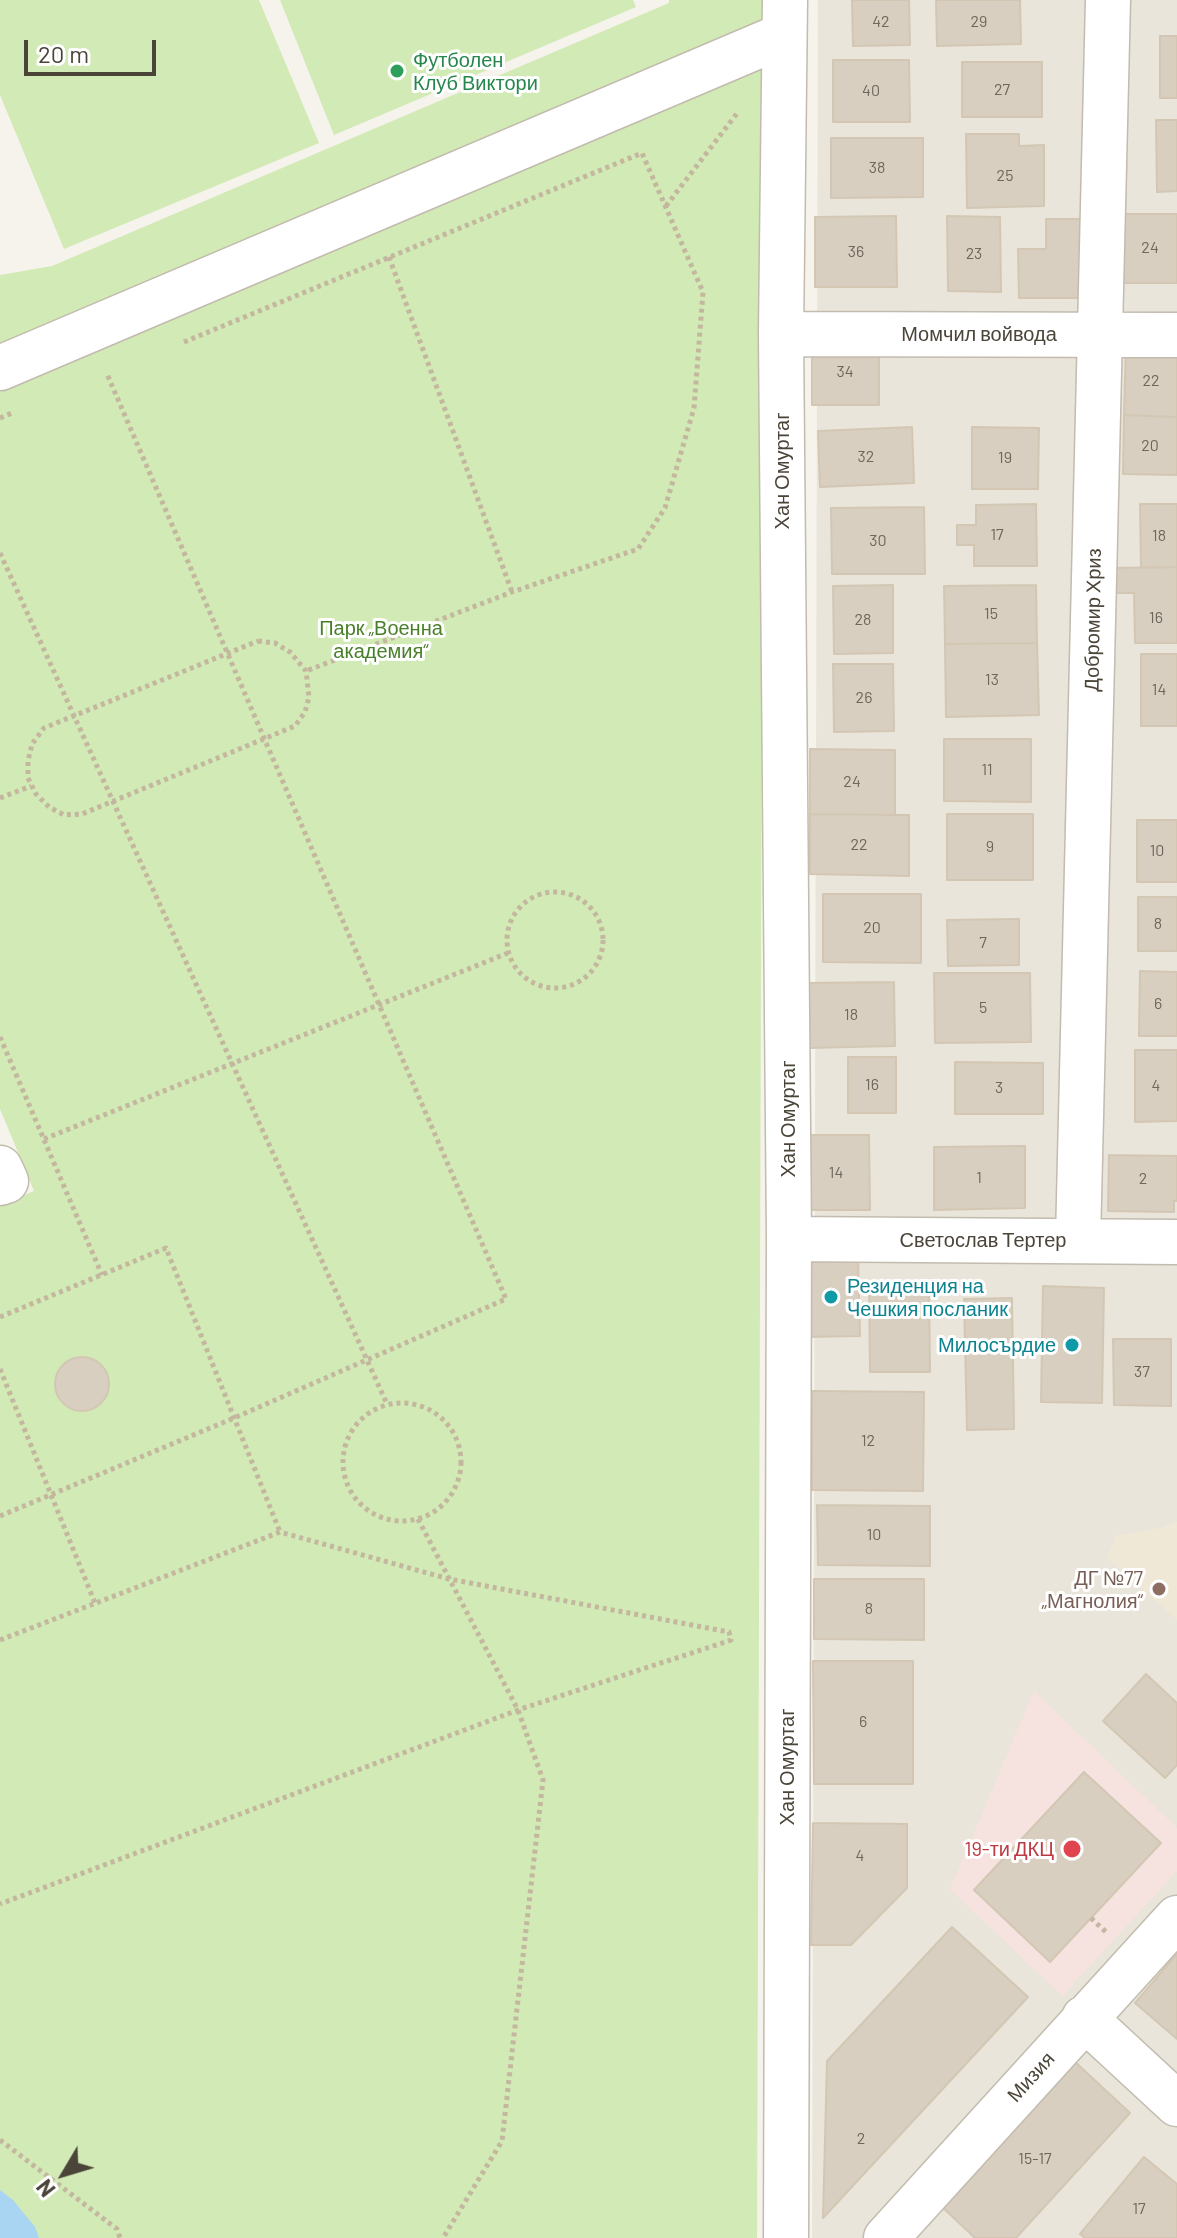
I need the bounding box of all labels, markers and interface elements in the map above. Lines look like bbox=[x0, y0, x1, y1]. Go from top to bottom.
house number: 42 bbox=[872, 12, 890, 32]
house number: 29 bbox=[971, 12, 987, 32]
scale bar bbox=[28, 24, 160, 74]
text: 20 m bbox=[38, 39, 89, 68]
place label: Футболен Клуб Виктори bbox=[413, 48, 538, 95]
marker: Футболен Клуб Виктори bbox=[388, 62, 406, 80]
house number: 27 bbox=[994, 80, 1010, 100]
house number: 40 bbox=[862, 81, 880, 101]
house number: 38 bbox=[869, 158, 885, 178]
house number: 25 bbox=[997, 166, 1013, 186]
house number: 24 bbox=[1141, 238, 1159, 258]
house number: 36 bbox=[848, 242, 864, 262]
house number: 23 bbox=[966, 244, 982, 264]
street label: Момчил войвода bbox=[901, 322, 1057, 346]
house number: 34 bbox=[836, 362, 854, 382]
house number: 22 bbox=[1142, 371, 1160, 391]
street label: Хан Омуртаг bbox=[770, 413, 794, 529]
house number: 20 bbox=[1141, 436, 1159, 456]
house number: 32 bbox=[858, 447, 874, 467]
house number: 19 bbox=[998, 448, 1012, 468]
house number: 17 bbox=[990, 525, 1004, 545]
house number: 18 bbox=[1152, 526, 1166, 546]
house number: 30 bbox=[869, 531, 887, 551]
street label: Добромир Хриз bbox=[1080, 548, 1106, 692]
house number: 15 bbox=[984, 604, 998, 624]
house number: 16 bbox=[1149, 608, 1163, 628]
house number: 28 bbox=[855, 610, 871, 630]
park label: Парк „Военна академия“ bbox=[319, 616, 443, 663]
house number: 13 bbox=[985, 670, 999, 690]
house number: 14 bbox=[1152, 680, 1166, 700]
house number: 26 bbox=[856, 688, 872, 708]
house number: 11 bbox=[981, 760, 993, 780]
house number: 24 bbox=[843, 772, 861, 792]
house number: 22 bbox=[850, 835, 868, 855]
house number: 9 bbox=[986, 837, 994, 857]
house number: 10 bbox=[1150, 841, 1164, 861]
house number: 8 bbox=[1154, 914, 1162, 934]
house number: 20 bbox=[863, 918, 881, 938]
house number: 7 bbox=[979, 933, 987, 953]
house number: 6 bbox=[1154, 994, 1162, 1014]
house number: 5 bbox=[979, 998, 987, 1018]
house number: 18 bbox=[844, 1005, 858, 1025]
street label: Хан Омуртаг bbox=[776, 1061, 800, 1177]
house number: 16 bbox=[865, 1075, 879, 1095]
house number: 4 bbox=[1152, 1076, 1160, 1096]
house number: 3 bbox=[995, 1078, 1003, 1098]
house number: 14 bbox=[829, 1163, 843, 1183]
house number: 1 bbox=[976, 1168, 982, 1188]
house number: 2 bbox=[1139, 1169, 1147, 1189]
street label: Светослав Тертер bbox=[900, 1228, 1066, 1252]
place label: Резиденция на Чешкия посланик bbox=[847, 1274, 1008, 1321]
marker: Резиденция на Чешкия посланик bbox=[822, 1288, 840, 1306]
place label: Милосърдие bbox=[938, 1333, 1056, 1357]
marker: Милосърдие bbox=[1063, 1336, 1081, 1354]
house number: 37 bbox=[1134, 1362, 1150, 1382]
house number: 12 bbox=[861, 1431, 875, 1451]
house number: 10 bbox=[867, 1525, 881, 1545]
place label: ДГ №77 „Магнолия“ bbox=[1041, 1566, 1143, 1613]
marker: ДГ №77 „Магнолия“ bbox=[1150, 1580, 1168, 1598]
house number: 8 bbox=[865, 1599, 873, 1619]
street label: Хан Омуртаг bbox=[775, 1709, 799, 1825]
house number: 6 bbox=[859, 1712, 867, 1732]
place label: 19-ти ДКЦ bbox=[964, 1837, 1054, 1861]
marker: 19-ти ДКЦ bbox=[1061, 1838, 1083, 1860]
house number: 4 bbox=[856, 1846, 864, 1866]
street label: Мизия bbox=[1002, 2047, 1060, 2107]
house number: 2 bbox=[857, 2129, 865, 2149]
north arrow bbox=[24, 2134, 104, 2214]
house number: 15-17 bbox=[1018, 2149, 1052, 2169]
text: N bbox=[30, 2175, 60, 2203]
house number: 17 bbox=[1132, 2199, 1146, 2219]

